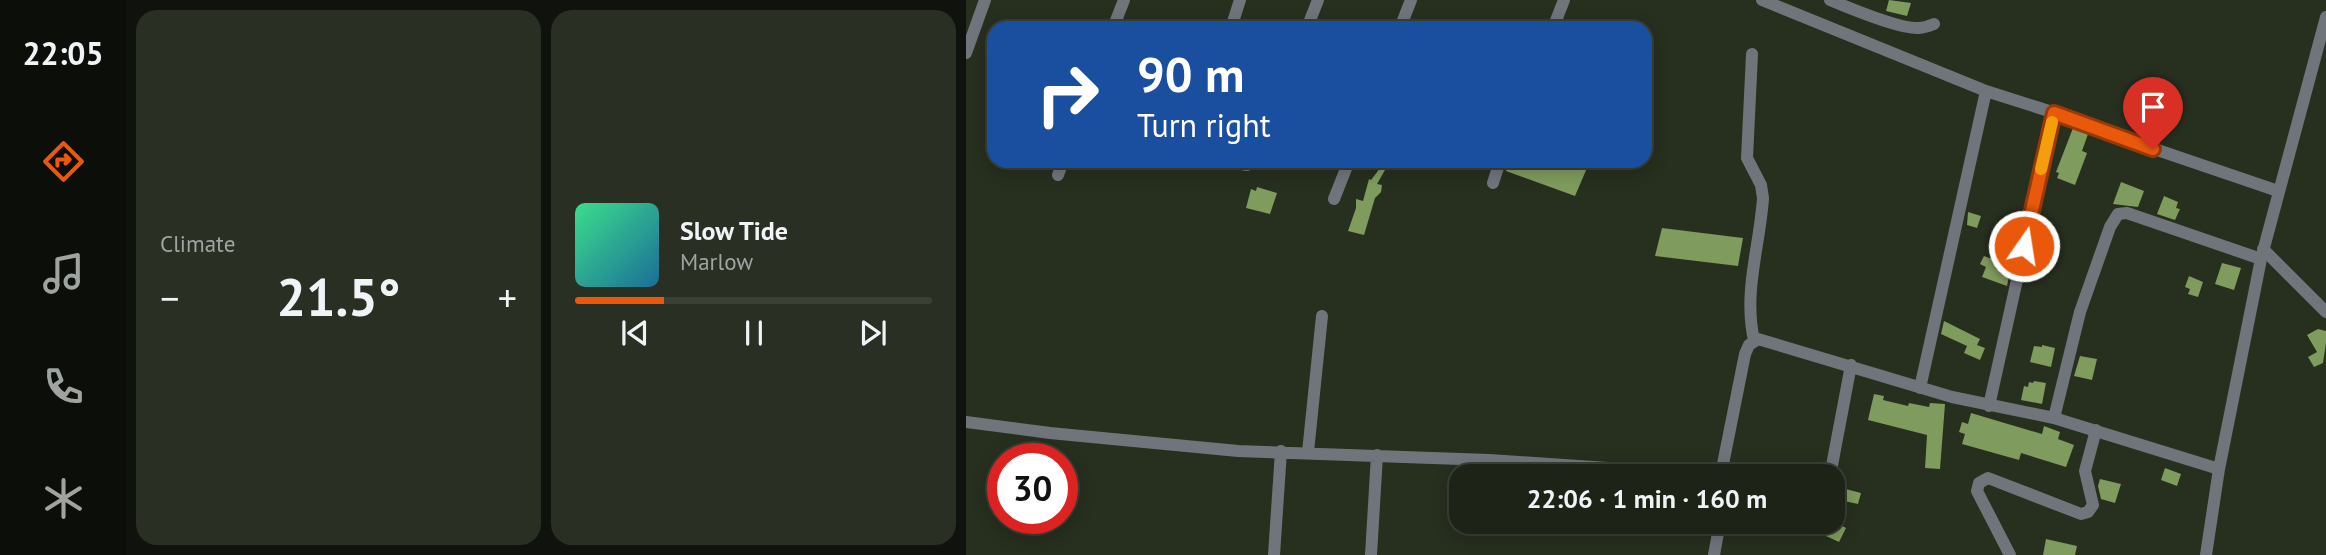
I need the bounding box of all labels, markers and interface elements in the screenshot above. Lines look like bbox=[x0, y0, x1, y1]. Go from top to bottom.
text: 22:05 bbox=[22, 32, 104, 74]
text: 90 m bbox=[1137, 42, 1244, 106]
icon: right bbox=[1022, 49, 1113, 140]
pin bbox=[2123, 77, 2183, 149]
icon: arrive bbox=[2134, 88, 2172, 126]
text: Turn right bbox=[1137, 104, 1271, 146]
icon: directions bbox=[39, 137, 88, 186]
position arrow bbox=[1987, 209, 2061, 283]
text: Slow Tide bbox=[680, 214, 788, 247]
text: Climate bbox=[160, 229, 235, 258]
text: Marlow bbox=[680, 247, 753, 276]
icon: music bbox=[39, 249, 88, 298]
text: 21.5° bbox=[277, 263, 400, 330]
text: − bbox=[160, 273, 179, 322]
text: + bbox=[498, 273, 517, 322]
icon: previous bbox=[616, 314, 654, 352]
icon: pause bbox=[735, 314, 773, 352]
icon: next bbox=[854, 314, 892, 352]
icon: phone bbox=[39, 362, 88, 411]
speed limit sign: 30 bbox=[987, 443, 1078, 534]
icon: climate bbox=[39, 474, 88, 523]
text: 22:06 · 1 min · 160 m bbox=[1527, 482, 1767, 515]

